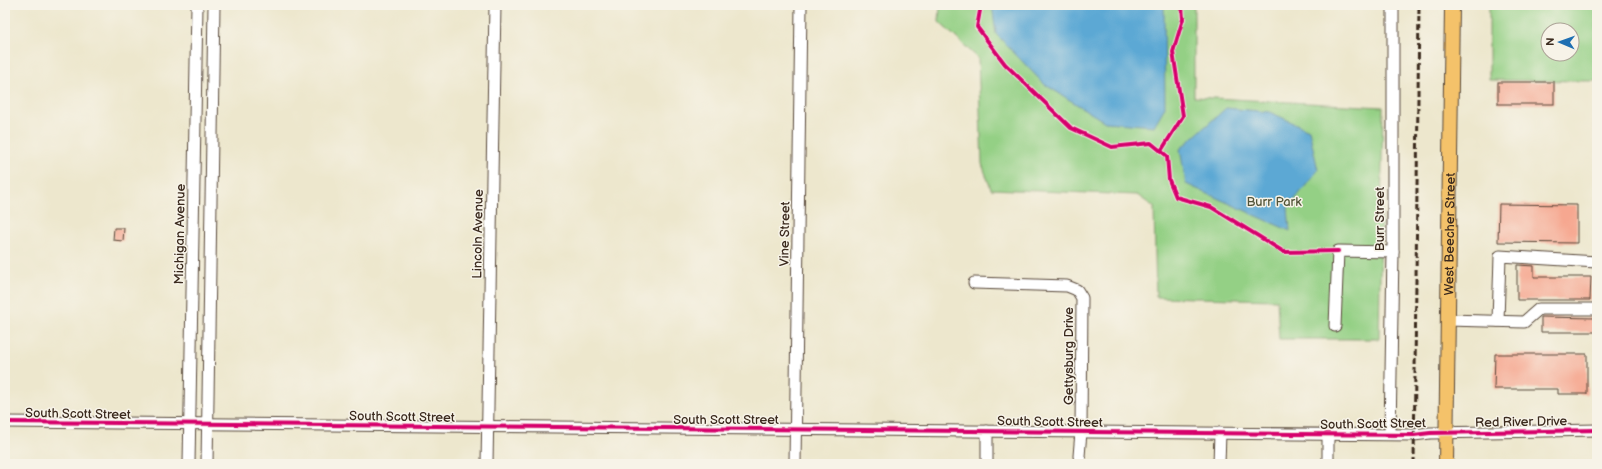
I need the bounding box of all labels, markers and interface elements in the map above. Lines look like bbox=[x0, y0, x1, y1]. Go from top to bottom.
north arrow bbox=[1540, 22, 1580, 62]
text: N bbox=[1544, 37, 1557, 46]
street label: West Beecher Street bbox=[1441, 173, 1459, 295]
street label: Michigan Avenue bbox=[171, 183, 189, 285]
street label: Burr Street bbox=[1372, 187, 1388, 251]
street label: Lincoln Avenue bbox=[469, 189, 487, 279]
park label: Burr Park bbox=[1246, 194, 1302, 210]
street label: Vine Street bbox=[776, 201, 794, 267]
street label: Gettysburg Drive bbox=[1061, 307, 1077, 405]
street label: South Scott Street bbox=[25, 405, 131, 423]
street label: South Scott Street bbox=[349, 408, 455, 426]
street label: South Scott Street bbox=[673, 412, 779, 428]
street label: South Scott Street bbox=[997, 413, 1103, 431]
street label: Red River Drive bbox=[1475, 413, 1568, 431]
street label: South Scott Street bbox=[1320, 415, 1426, 433]

